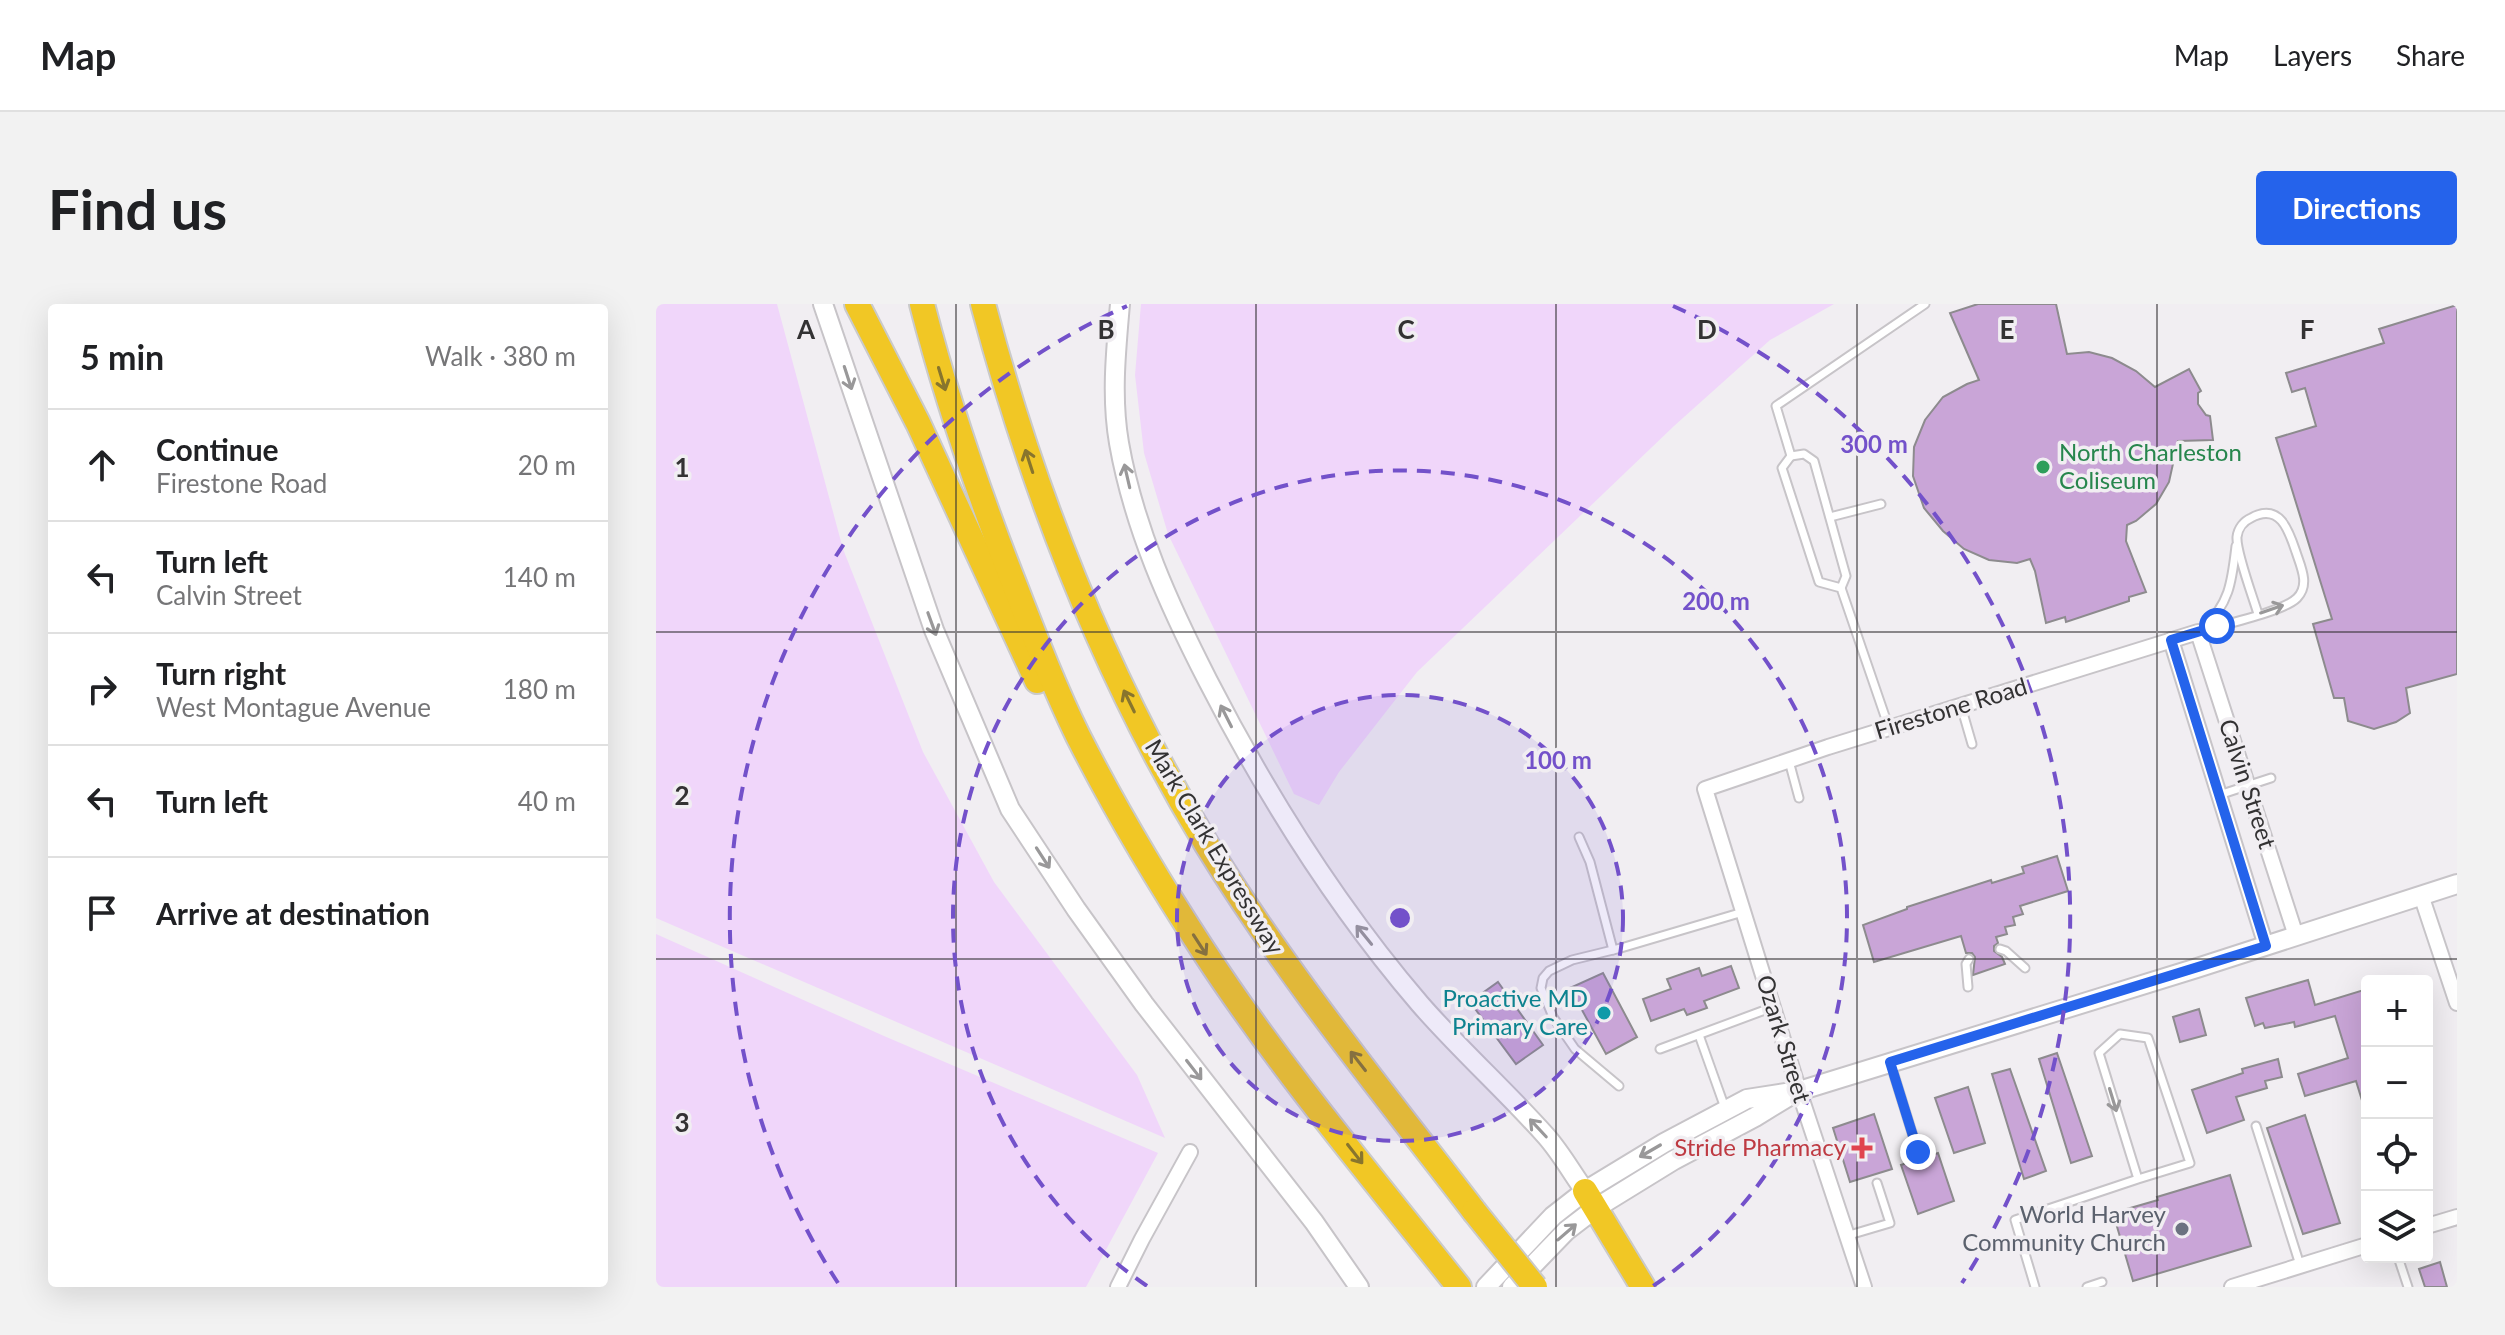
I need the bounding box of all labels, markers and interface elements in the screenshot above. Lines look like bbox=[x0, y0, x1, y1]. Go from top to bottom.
text: Map bbox=[40, 32, 116, 78]
text: Map bbox=[2174, 38, 2229, 72]
text: Layers bbox=[2273, 38, 2352, 72]
text: Share bbox=[2396, 38, 2465, 72]
button: Directions bbox=[2256, 171, 2457, 245]
text: Find us bbox=[48, 175, 227, 242]
text: A bbox=[796, 313, 816, 345]
text: B bbox=[1097, 313, 1115, 345]
text: C bbox=[1397, 313, 1415, 345]
text: D bbox=[1697, 313, 1717, 345]
text: E bbox=[2000, 313, 2014, 345]
text: F bbox=[2300, 313, 2314, 345]
text: 5 min bbox=[80, 336, 164, 377]
text: Walk · 380 m bbox=[425, 340, 576, 372]
one-way arrow bbox=[842, 365, 857, 390]
one-way arrow bbox=[936, 367, 951, 392]
text: 300 m bbox=[1840, 429, 1908, 458]
text: Continue bbox=[156, 431, 279, 467]
place label: North Charleston Coliseum bbox=[2059, 437, 2242, 494]
icon: ahead bbox=[80, 443, 124, 487]
one-way arrow bbox=[1021, 448, 1036, 474]
text: 20 m bbox=[518, 449, 576, 481]
text: 1 bbox=[674, 451, 690, 483]
marker: North Charleston Coliseum bbox=[2034, 458, 2052, 476]
one-way arrow bbox=[1119, 464, 1134, 490]
text: Firestone Road bbox=[156, 467, 327, 499]
text: Turn left bbox=[156, 543, 268, 579]
icon: left bbox=[80, 555, 124, 599]
text: 140 m bbox=[503, 561, 576, 593]
text: Calvin Street bbox=[156, 579, 302, 611]
text: 200 m bbox=[1682, 586, 1750, 615]
one-way arrow bbox=[2260, 600, 2285, 615]
route start bbox=[2199, 608, 2235, 644]
one-way arrow bbox=[926, 611, 940, 636]
text: Turn right bbox=[156, 655, 286, 691]
icon: right bbox=[80, 667, 124, 711]
street label: Firestone Road bbox=[1871, 671, 2030, 745]
text: 180 m bbox=[503, 673, 576, 705]
one-way arrow bbox=[1121, 689, 1136, 713]
text: West Montague Avenue bbox=[156, 691, 431, 723]
one-way arrow bbox=[1217, 704, 1233, 728]
street label: Calvin Street bbox=[2214, 715, 2283, 852]
street label: Mark Clark Expressway bbox=[1140, 734, 1291, 959]
text: 100 m bbox=[1524, 745, 1592, 774]
icon: left bbox=[80, 779, 124, 823]
text: 2 bbox=[674, 779, 690, 811]
text: Turn left bbox=[156, 783, 268, 819]
text: 40 m bbox=[518, 785, 576, 817]
one-way arrow bbox=[1034, 847, 1051, 869]
icon: arrive bbox=[80, 891, 124, 935]
text: Arrive at destination bbox=[156, 895, 430, 931]
centre of rings bbox=[1386, 904, 1414, 932]
one-way arrow bbox=[1355, 926, 1373, 946]
one-way arrow bbox=[1192, 933, 1208, 956]
street label: Ozark Street bbox=[1751, 971, 1818, 1106]
map controls bbox=[2361, 975, 2433, 1263]
button: + bbox=[2361, 975, 2433, 1047]
place label: Proactive MD Primary Care bbox=[1442, 983, 1588, 1040]
marker: Proactive MD Primary Care bbox=[1595, 1004, 1613, 1022]
button: − bbox=[2361, 1047, 2433, 1119]
one-way arrow bbox=[1350, 1051, 1367, 1072]
one-way arrow bbox=[1186, 1058, 1203, 1080]
one-way arrow bbox=[2107, 1087, 2121, 1112]
text: 3 bbox=[674, 1106, 690, 1138]
one-way arrow bbox=[1529, 1118, 1548, 1138]
button: locate bbox=[2361, 1119, 2433, 1191]
place label: Stride Pharmacy bbox=[1674, 1132, 1847, 1161]
route end bbox=[1900, 1134, 1936, 1170]
marker: Stride Pharmacy bbox=[1853, 1139, 1871, 1157]
one-way arrow bbox=[1346, 1143, 1363, 1164]
one-way arrow bbox=[1639, 1143, 1662, 1159]
button: layers bbox=[2361, 1191, 2433, 1263]
place label: World Harvey Community Church bbox=[1962, 1199, 2167, 1256]
marker: World Harvey Community Church bbox=[2173, 1220, 2191, 1238]
one-way arrow bbox=[1556, 1223, 1576, 1241]

